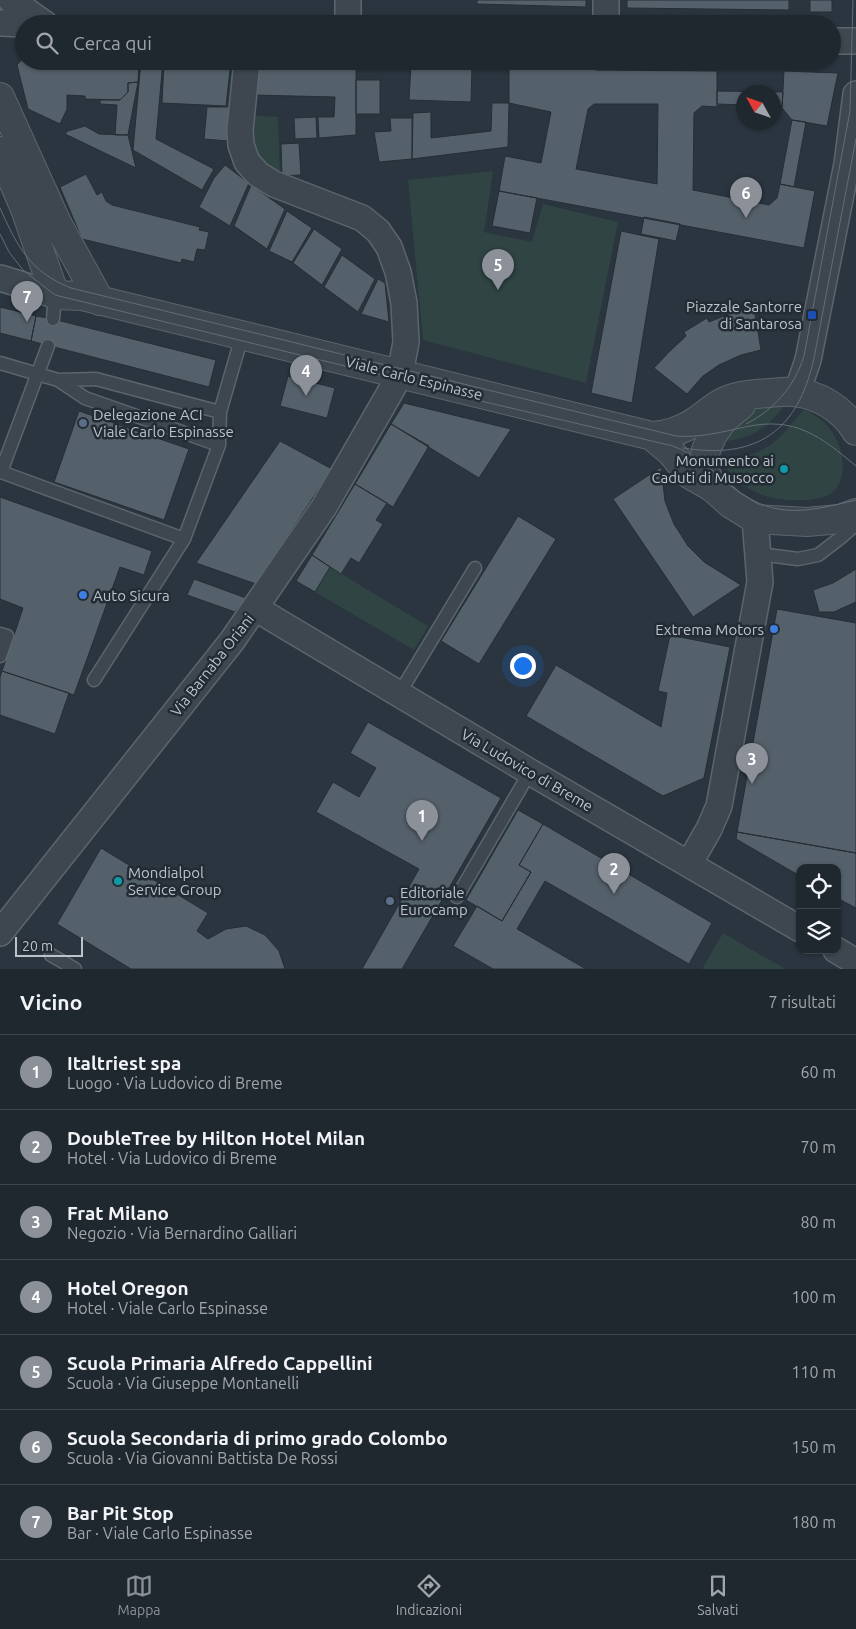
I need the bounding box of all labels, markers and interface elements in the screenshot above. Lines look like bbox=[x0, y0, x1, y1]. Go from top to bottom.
search box bbox=[15, 15, 841, 70]
icon: search bbox=[33, 29, 61, 57]
text: Cerca qui bbox=[73, 32, 152, 54]
north arrow bbox=[736, 85, 781, 130]
pin: 6 bbox=[730, 177, 762, 218]
pin: 5 bbox=[482, 249, 514, 290]
pin: 7 bbox=[11, 281, 43, 322]
place label: Piazzale Santorre di Santarosa bbox=[686, 298, 802, 332]
marker: Piazzale Santorre di Santarosa bbox=[806, 309, 818, 321]
street label: Viale Carlo Espinasse bbox=[344, 353, 484, 403]
pin: 4 bbox=[290, 355, 322, 396]
place label: Delegazione ACI Viale Carlo Espinasse bbox=[93, 406, 234, 440]
marker: Delegazione ACI Viale Carlo Espinasse bbox=[77, 417, 89, 429]
place label: Monumento ai Caduti di Musocco bbox=[651, 452, 774, 486]
marker: Monumento ai Caduti di Musocco bbox=[778, 463, 790, 475]
place label: Auto Sicura bbox=[93, 587, 170, 604]
marker: Auto Sicura bbox=[77, 589, 89, 601]
street label: Via Barnaba Oriani bbox=[167, 611, 257, 719]
place label: Extrema Motors bbox=[655, 621, 764, 638]
marker: Extrema Motors bbox=[768, 623, 780, 635]
your location bbox=[510, 653, 536, 679]
street label: Via Ludovico di Breme bbox=[458, 725, 596, 815]
pin: 3 bbox=[736, 743, 768, 784]
pin: 1 bbox=[406, 800, 438, 841]
pin: 2 bbox=[598, 853, 630, 894]
place label: Mondialpol Service Group bbox=[128, 864, 222, 898]
map controls bbox=[796, 864, 841, 954]
button: locate bbox=[796, 864, 841, 909]
marker: Mondialpol Service Group bbox=[112, 875, 124, 887]
place label: Editoriale Eurocamp bbox=[400, 884, 468, 918]
marker: Editoriale Eurocamp bbox=[384, 895, 396, 907]
button: layers bbox=[796, 909, 841, 954]
scale bar bbox=[15, 934, 82, 957]
text: 20 m bbox=[22, 938, 53, 954]
text: Vicino bbox=[20, 990, 82, 1014]
text: 7 risultati bbox=[768, 993, 836, 1011]
text: Italtriest spa bbox=[67, 1052, 181, 1074]
text: 1 bbox=[31, 1063, 41, 1081]
text: 60 m bbox=[800, 1063, 836, 1081]
text: Luogo · Via Ludovico di Breme bbox=[67, 1074, 283, 1092]
text: DoubleTree by Hilton Hotel Milan bbox=[67, 1127, 365, 1149]
text: 2 bbox=[31, 1138, 41, 1156]
text: 70 m bbox=[800, 1138, 836, 1156]
text: Hotel · Via Ludovico di Breme bbox=[67, 1149, 277, 1167]
text: Frat Milano bbox=[67, 1202, 169, 1224]
text: 3 bbox=[31, 1213, 41, 1231]
text: 80 m bbox=[800, 1213, 836, 1231]
text: Negozio · Via Bernardino Galliari bbox=[67, 1224, 297, 1242]
text: Hotel Oregon bbox=[67, 1277, 189, 1299]
text: 4 bbox=[31, 1288, 41, 1306]
text: 100 m bbox=[791, 1288, 836, 1306]
text: Hotel · Viale Carlo Espinasse bbox=[67, 1299, 268, 1317]
text: Scuola Primaria Alfredo Cappellini bbox=[67, 1352, 373, 1374]
text: 5 bbox=[31, 1363, 41, 1381]
text: 110 m bbox=[791, 1363, 836, 1381]
text: Scuola · Via Giuseppe Montanelli bbox=[67, 1374, 299, 1392]
text: Scuola Secondaria di primo grado Colombo bbox=[67, 1427, 448, 1449]
text: 6 bbox=[31, 1438, 41, 1456]
text: 150 m bbox=[791, 1438, 836, 1456]
text: Scuola · Via Giovanni Battista De Rossi bbox=[67, 1449, 338, 1467]
text: Bar Pit Stop bbox=[67, 1502, 174, 1524]
text: 7 bbox=[31, 1513, 41, 1531]
text: 180 m bbox=[791, 1513, 836, 1531]
text: Bar · Viale Carlo Espinasse bbox=[67, 1524, 253, 1542]
tab: Mappa bbox=[118, 1572, 161, 1618]
tab: Indicazioni bbox=[396, 1572, 462, 1618]
tab: Salvati bbox=[697, 1572, 738, 1618]

